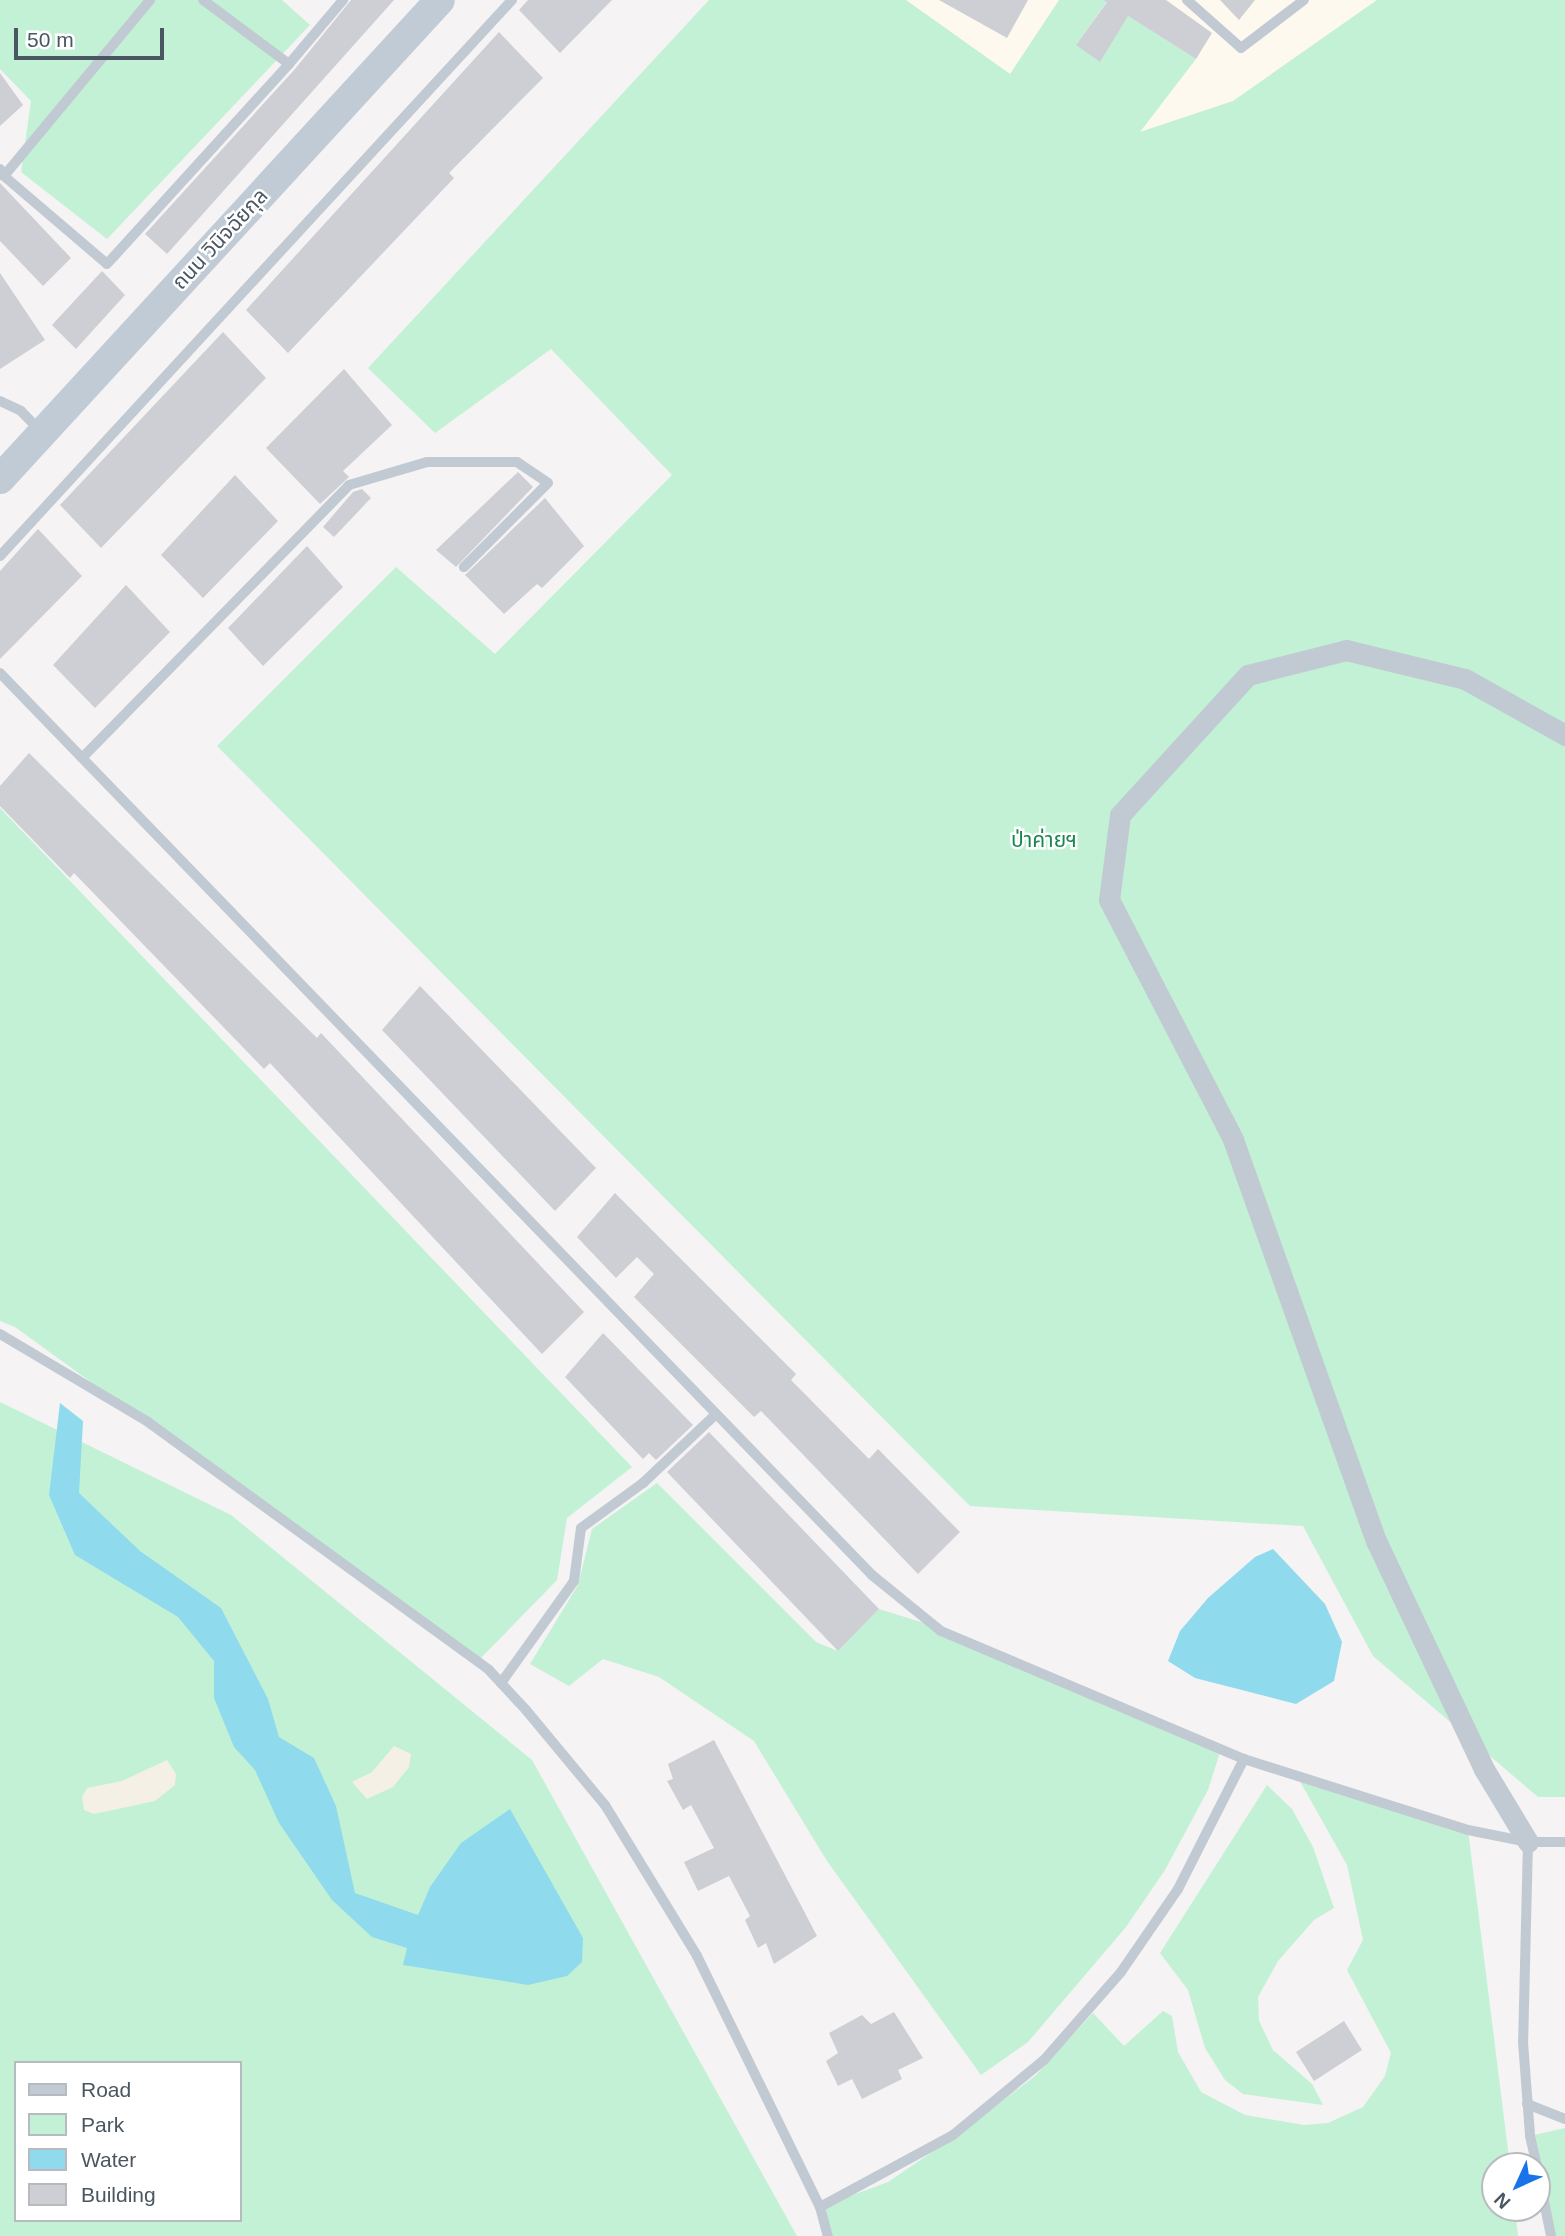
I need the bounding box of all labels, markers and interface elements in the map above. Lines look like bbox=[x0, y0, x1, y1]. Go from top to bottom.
scale bar bbox=[18, 14, 168, 58]
text: 50 m bbox=[27, 28, 74, 51]
street label: ถนน วินิจฉัยกุล bbox=[167, 183, 273, 295]
park label: ป่าค่ายฯ bbox=[1011, 827, 1077, 853]
legend bbox=[14, 2061, 242, 2222]
text: Road bbox=[81, 2078, 131, 2101]
text: Park bbox=[81, 2113, 124, 2136]
text: Water bbox=[81, 2148, 136, 2171]
north arrow bbox=[1481, 2152, 1551, 2222]
text: Building bbox=[81, 2183, 156, 2206]
text: N bbox=[1490, 2189, 1514, 2213]

